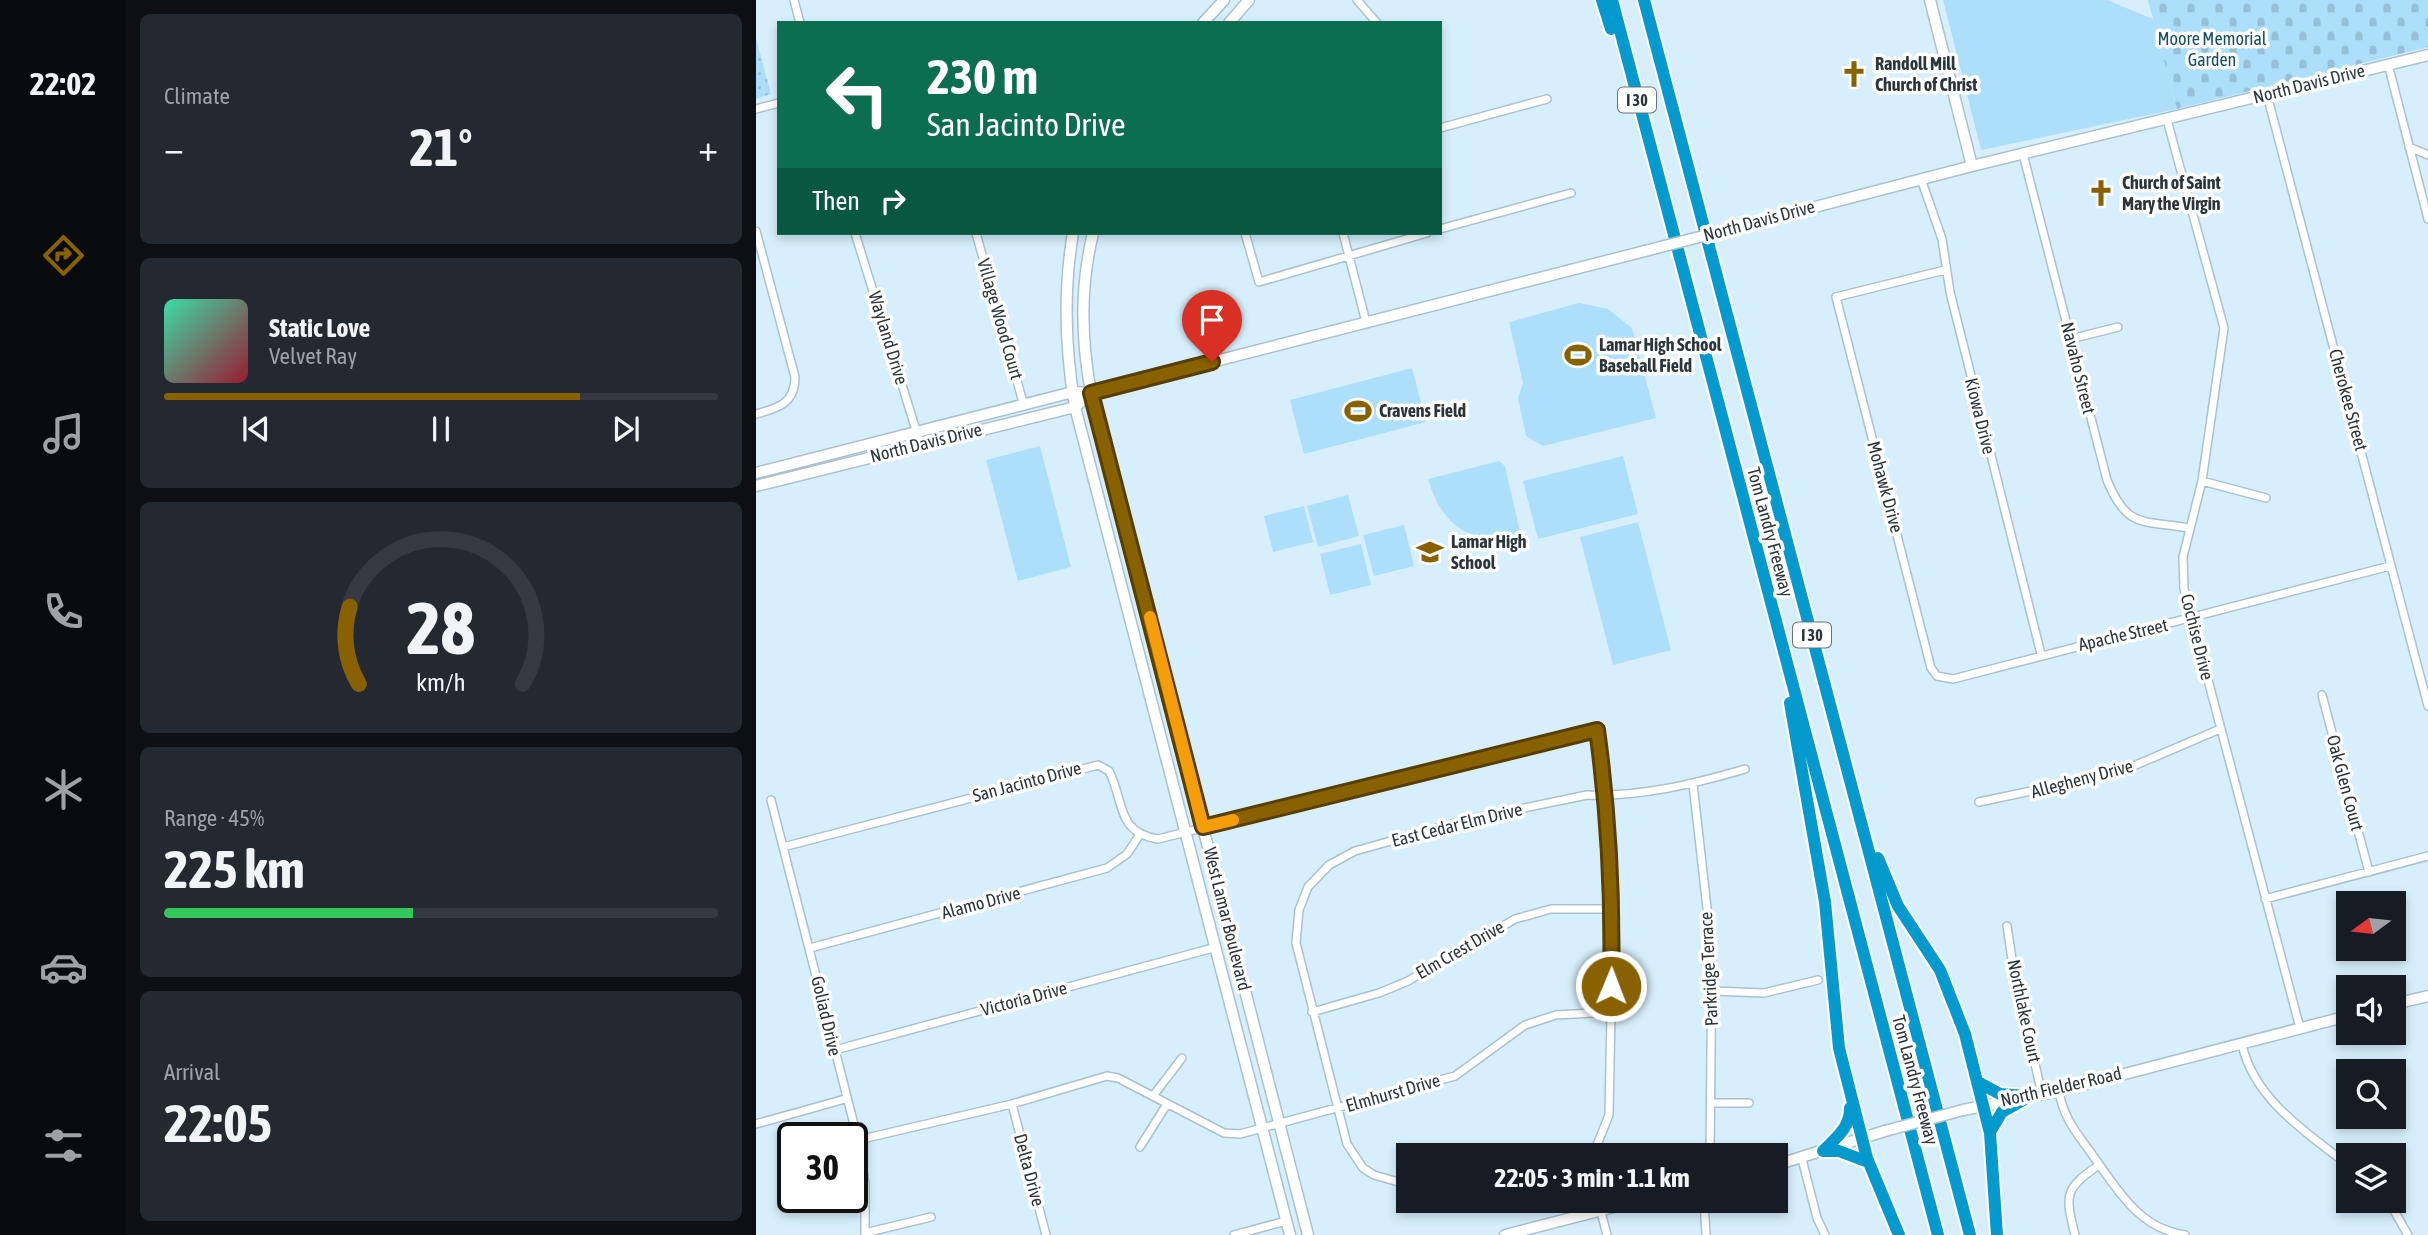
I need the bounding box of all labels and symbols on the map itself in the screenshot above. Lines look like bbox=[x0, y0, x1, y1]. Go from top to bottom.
park label: Moore Memorial Garden bbox=[2157, 28, 2267, 70]
place label: Randoll Mill Church of Christ bbox=[1875, 53, 1978, 95]
church icon: Randoll Mill Church of Christ bbox=[1839, 59, 1869, 89]
street label: North Davis Drive bbox=[2251, 59, 2367, 108]
road number: I 30 bbox=[1618, 88, 1656, 113]
place label: Church of Saint Mary the Virgin bbox=[2122, 172, 2221, 214]
church icon: Church of Saint Mary the Virgin bbox=[2086, 178, 2116, 208]
street label: North Davis Drive bbox=[1701, 196, 1817, 245]
street label: Village Wood Court bbox=[973, 256, 1028, 382]
street label: Wayland Drive bbox=[864, 289, 913, 387]
pin bbox=[1182, 290, 1242, 362]
street label: Navaho Street bbox=[2057, 320, 2100, 416]
place label: Lamar High School Baseball Field bbox=[1599, 334, 1722, 376]
sports icon: Lamar High School Baseball Field bbox=[1563, 340, 1593, 370]
street label: Cherokee Street bbox=[2325, 347, 2372, 453]
street label: Kiowa Drive bbox=[1961, 376, 2000, 456]
sports icon: Cravens Field bbox=[1343, 396, 1373, 426]
place label: Cravens Field bbox=[1379, 400, 1466, 421]
street label: North Davis Drive bbox=[868, 418, 984, 467]
street label: Mohawk Drive bbox=[1863, 439, 1908, 535]
street label: Tom Landry Freeway bbox=[1743, 465, 1798, 599]
place label: Lamar High School bbox=[1451, 531, 1527, 573]
school or university icon: Lamar High School bbox=[1415, 537, 1445, 567]
street label: Cochise Drive bbox=[2177, 592, 2218, 682]
street label: Apache Street bbox=[2076, 614, 2170, 655]
road number: I 30 bbox=[1793, 622, 1831, 648]
street label: Oak Glen Court bbox=[2323, 733, 2368, 833]
street label: Allegheny Drive bbox=[2029, 755, 2135, 802]
street label: San Jacinto Drive bbox=[970, 757, 1084, 806]
street label: East Cedar Elm Drive bbox=[1389, 798, 1524, 851]
street label: West Lamar Boulevard bbox=[1200, 845, 1255, 993]
street label: Alamo Drive bbox=[939, 882, 1023, 923]
north arrow bbox=[2336, 891, 2406, 961]
street label: Parkridge Terrace bbox=[1695, 911, 1722, 1027]
street label: Elm Crest Drive bbox=[1412, 916, 1508, 983]
position arrow bbox=[1574, 949, 1648, 1023]
street label: Northlake Court bbox=[2003, 957, 2046, 1064]
street label: Goliad Drive bbox=[807, 974, 846, 1058]
street label: Victoria Drive bbox=[979, 977, 1069, 1020]
street label: Tom Landry Freeway bbox=[1888, 1013, 1943, 1147]
street label: North Fielder Road bbox=[1998, 1062, 2123, 1111]
street label: Elmhurst Drive bbox=[1343, 1069, 1442, 1116]
speed limit sign: 30 bbox=[777, 1122, 868, 1213]
street label: Delta Drive bbox=[1010, 1131, 1049, 1208]

